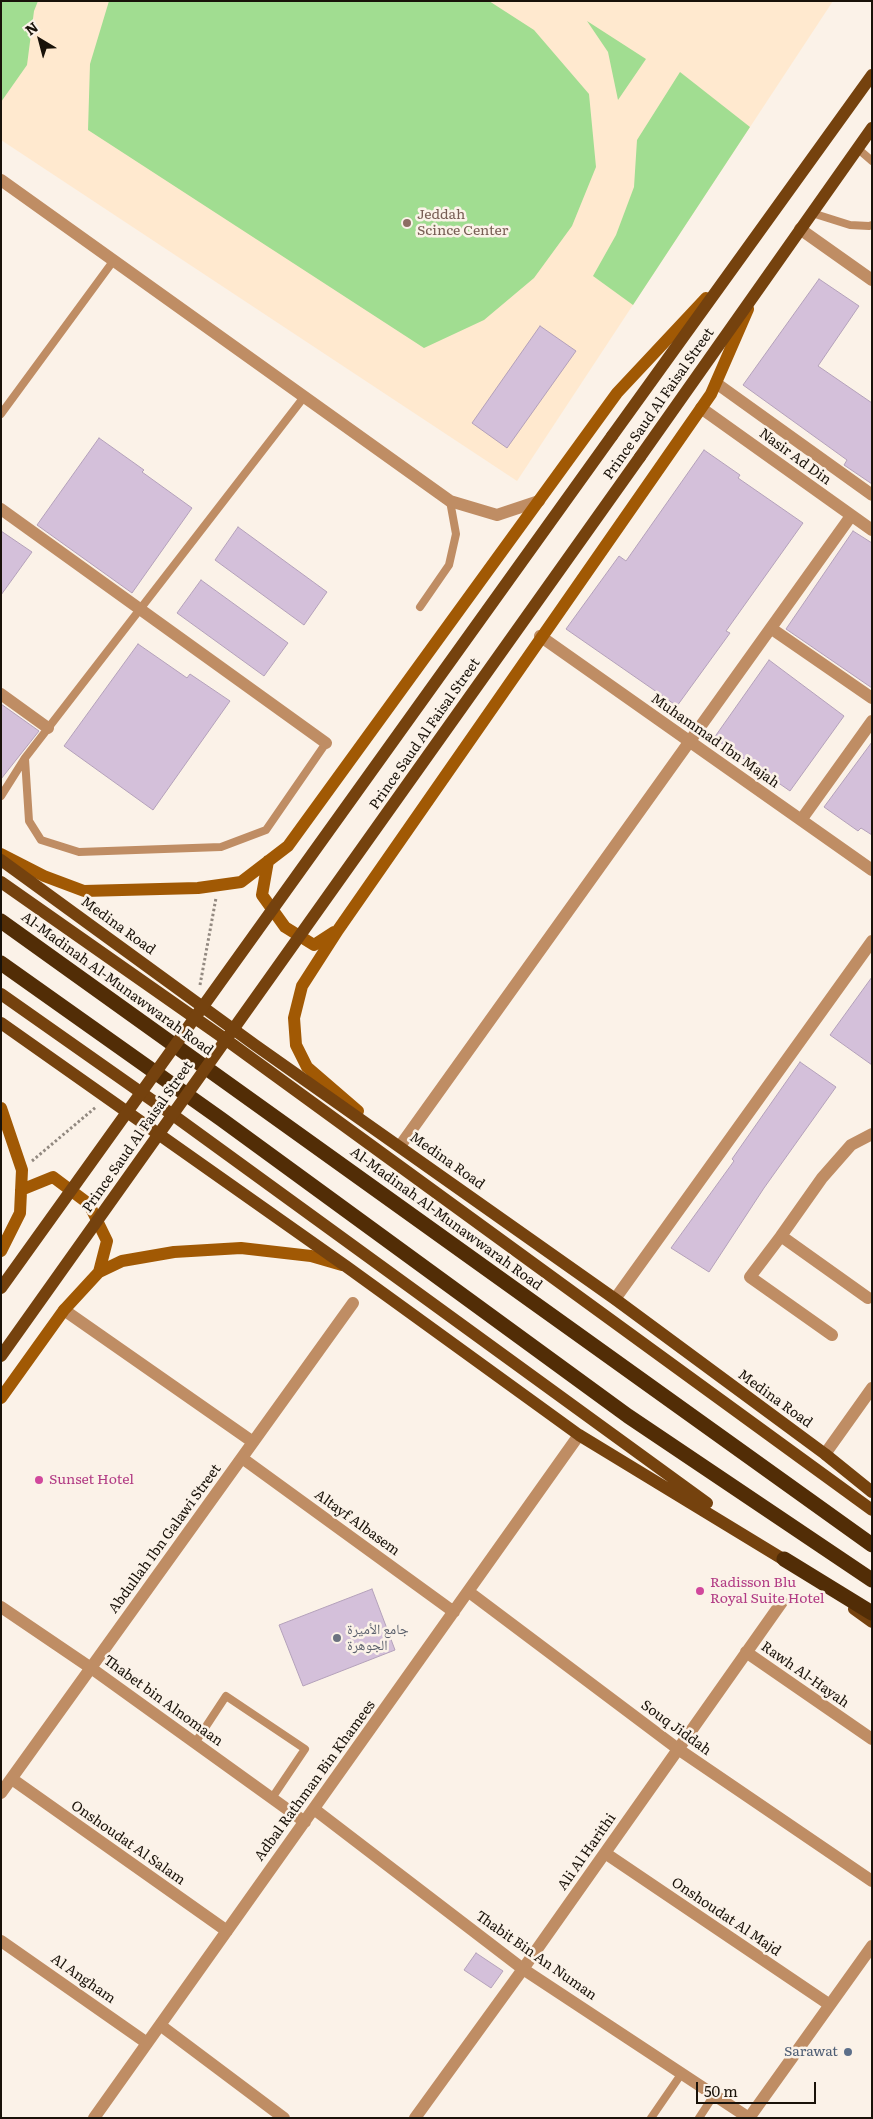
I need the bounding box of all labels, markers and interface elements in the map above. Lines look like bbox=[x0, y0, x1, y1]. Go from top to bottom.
north arrow bbox=[15, 15, 65, 65]
text: N bbox=[20, 16, 42, 40]
place label: Jeddah Scince Center bbox=[417, 207, 508, 240]
marker: Jeddah Scince Center bbox=[401, 217, 413, 229]
street label: Prince Saud Al Faisal Street bbox=[600, 325, 718, 483]
street label: Nasir Ad Din bbox=[756, 425, 834, 489]
street label: Prince Saud Al Faisal Street bbox=[366, 655, 484, 813]
street label: Muhammad Ibn Majah bbox=[648, 690, 782, 792]
street label: Medina Road bbox=[78, 893, 158, 959]
street label: Al-Madinah Al-Munawwarah Road bbox=[18, 909, 216, 1059]
street label: Prince Saud Al Faisal Street bbox=[79, 1058, 197, 1216]
street label: Medina Road bbox=[406, 1129, 488, 1193]
street label: Al-Madinah Al-Munawwarah Road bbox=[347, 1144, 545, 1294]
street label: Medina Road bbox=[735, 1366, 815, 1432]
street label: Abdullah Ibn Galawi Street bbox=[105, 1461, 225, 1617]
place label: Sunset Hotel bbox=[49, 1472, 134, 1488]
marker: Sunset Hotel bbox=[33, 1474, 45, 1486]
street label: Altayf Albasem bbox=[311, 1486, 403, 1560]
place label: Radisson Blu Royal Suite Hotel bbox=[710, 1575, 825, 1608]
marker: Radisson Blu Royal Suite Hotel bbox=[694, 1585, 706, 1597]
place label: جامع الأميرة الجوهرة bbox=[347, 1622, 409, 1654]
marker: جامع الأميرة الجوهرة bbox=[331, 1632, 343, 1644]
street label: Rawh Al-Hayah bbox=[758, 1638, 852, 1712]
street label: Thabet bin Alnomaan bbox=[100, 1652, 226, 1750]
street label: Adbal Rathman Bin Khamees bbox=[251, 1697, 379, 1865]
street label: Souq Jiddah bbox=[638, 1697, 714, 1759]
street label: Onshoudat Al Salam bbox=[68, 1797, 188, 1889]
street label: Ali Al Harithi bbox=[554, 1810, 620, 1894]
street label: Onshoudat Al Majd bbox=[668, 1874, 784, 1960]
street label: Thabit Bin An Numan bbox=[472, 1908, 600, 2004]
street label: Al Angham bbox=[47, 1951, 119, 2007]
place label: Sarawat bbox=[784, 2044, 838, 2060]
marker: Sarawat bbox=[842, 2046, 854, 2058]
scale bar bbox=[698, 2072, 818, 2104]
text: 50 m bbox=[704, 2079, 738, 2102]

